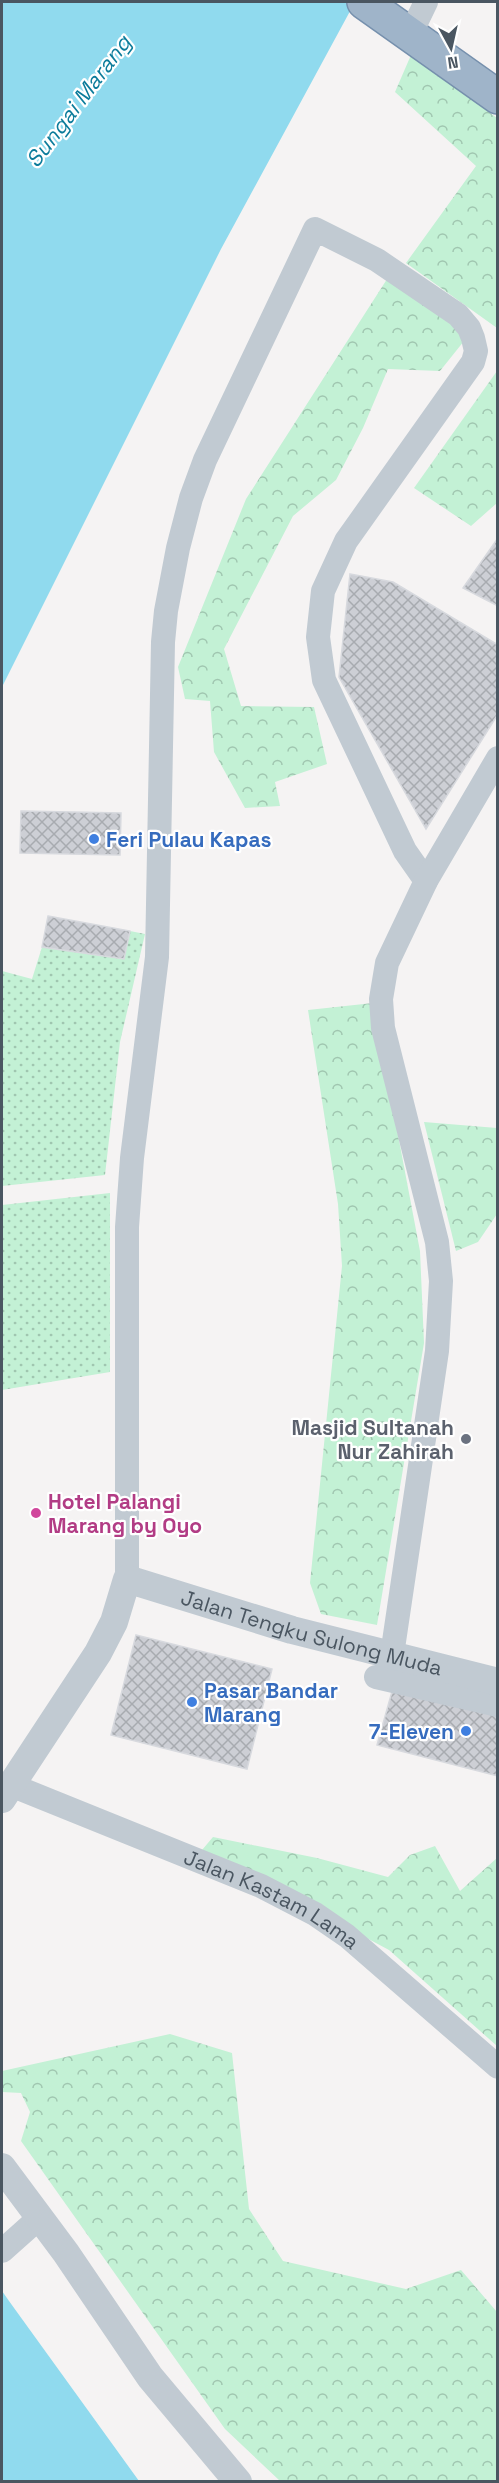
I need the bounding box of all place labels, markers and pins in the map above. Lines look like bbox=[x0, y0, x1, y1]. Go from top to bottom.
place label: Feri Pulau Kapas bbox=[106, 826, 272, 853]
marker: Feri Pulau Kapas bbox=[87, 832, 101, 846]
place label: Masjid Sultanah Nur Zahirah bbox=[292, 1414, 454, 1465]
marker: Masjid Sultanah Nur Zahirah bbox=[459, 1432, 473, 1446]
place label: Hotel Palangi Marang by Oyo bbox=[48, 1488, 202, 1539]
marker: Hotel Palangi Marang by Oyo bbox=[29, 1506, 43, 1520]
place label: Pasar Bandar Marang bbox=[204, 1677, 338, 1728]
marker: Pasar Bandar Marang bbox=[185, 1695, 199, 1709]
place label: 7-Eleven bbox=[369, 1718, 454, 1745]
marker: 7-Eleven bbox=[459, 1724, 473, 1738]

